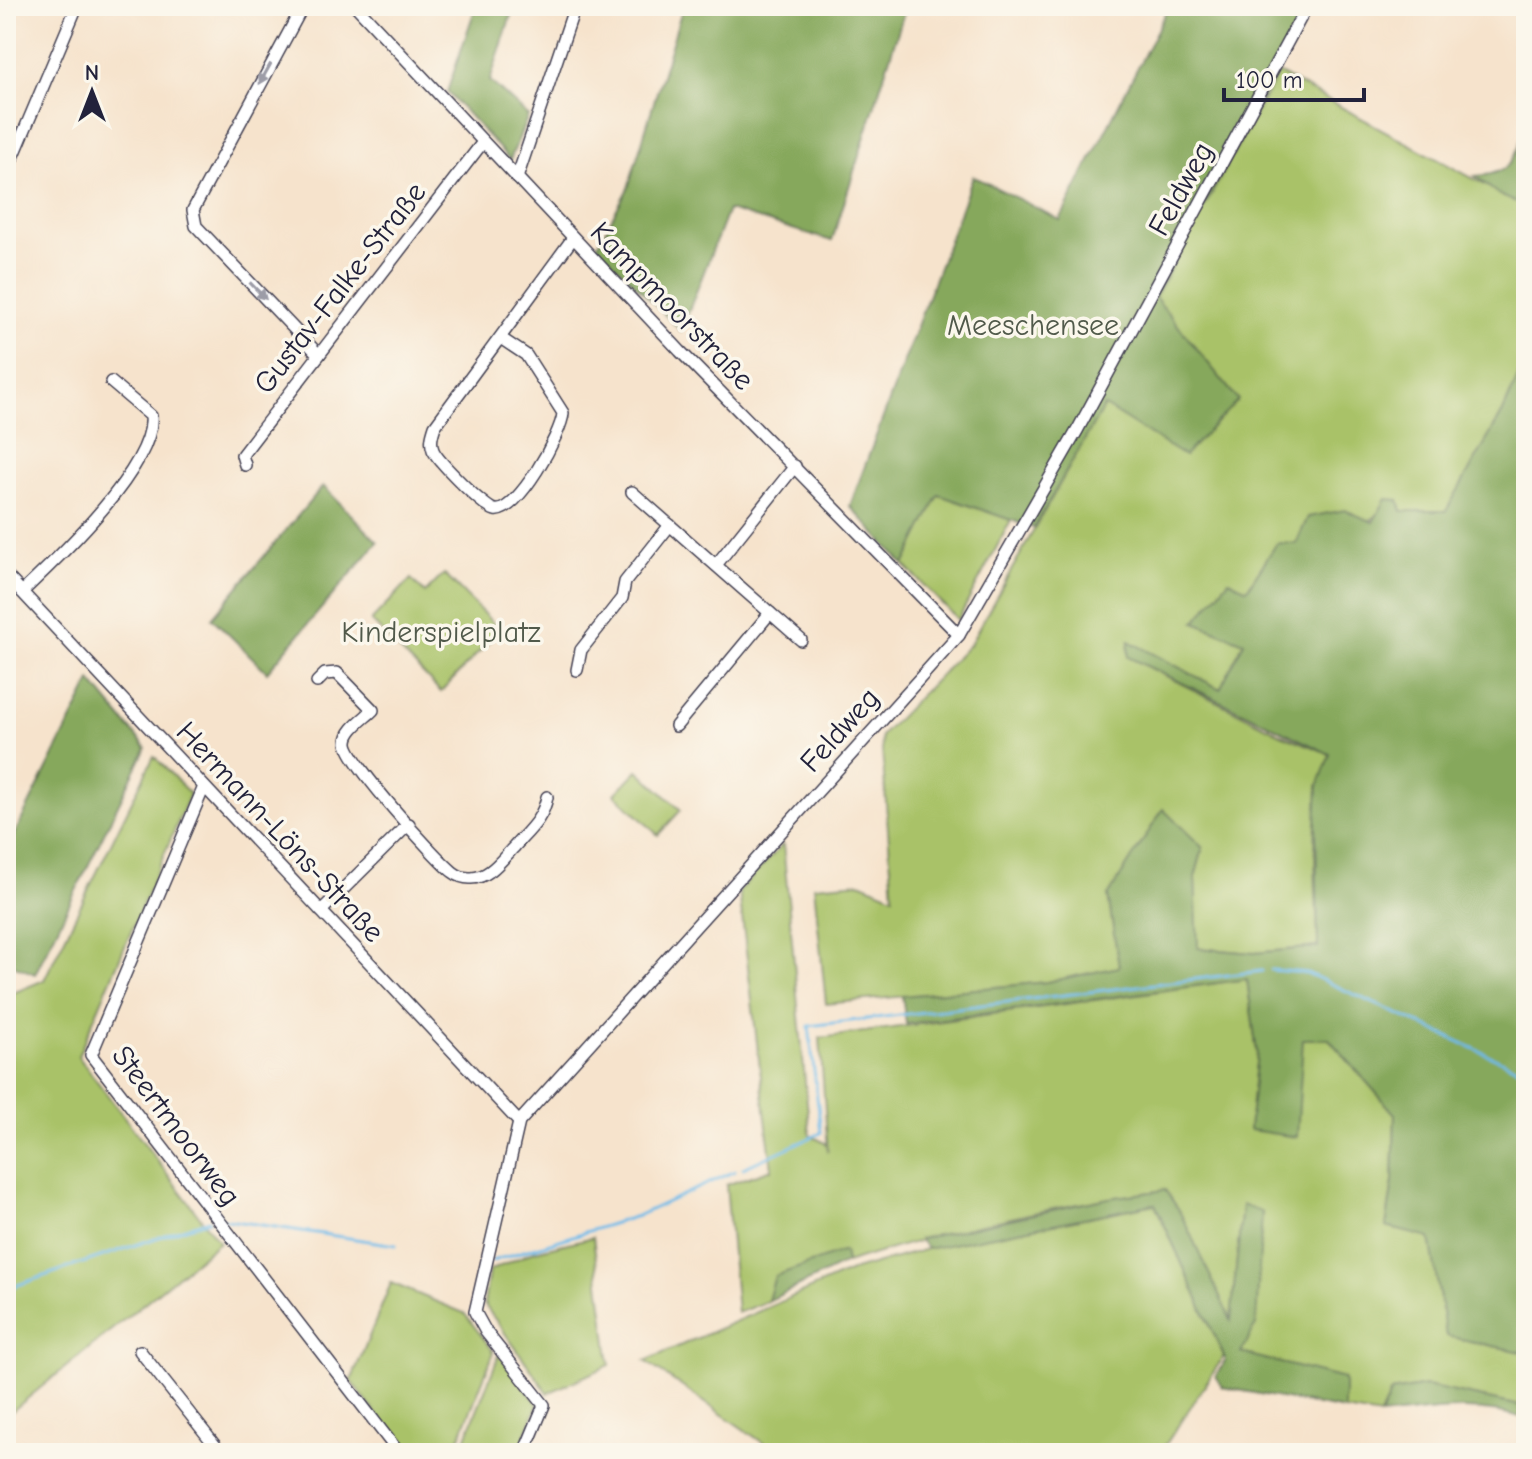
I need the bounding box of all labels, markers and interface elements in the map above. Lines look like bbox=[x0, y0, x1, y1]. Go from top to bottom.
north arrow bbox=[52, 52, 132, 132]
scale bar bbox=[1224, 52, 1364, 102]
text: N bbox=[85, 60, 99, 86]
one-way arrow bbox=[258, 63, 272, 86]
text: 100 m bbox=[1236, 66, 1303, 94]
street label: Feldweg bbox=[1141, 136, 1221, 242]
street label: Gustav-Falke-Straße bbox=[247, 175, 433, 401]
street label: Kampmoorstraße bbox=[583, 215, 761, 397]
one-way arrow bbox=[248, 281, 267, 300]
park label: Meeschensee bbox=[947, 308, 1119, 343]
park label: Kinderspielplatz bbox=[341, 615, 541, 650]
street label: Feldweg bbox=[793, 681, 887, 779]
street label: Hermann-Löns-Straße bbox=[169, 715, 391, 949]
street label: Steertmoorweg bbox=[104, 1039, 248, 1213]

